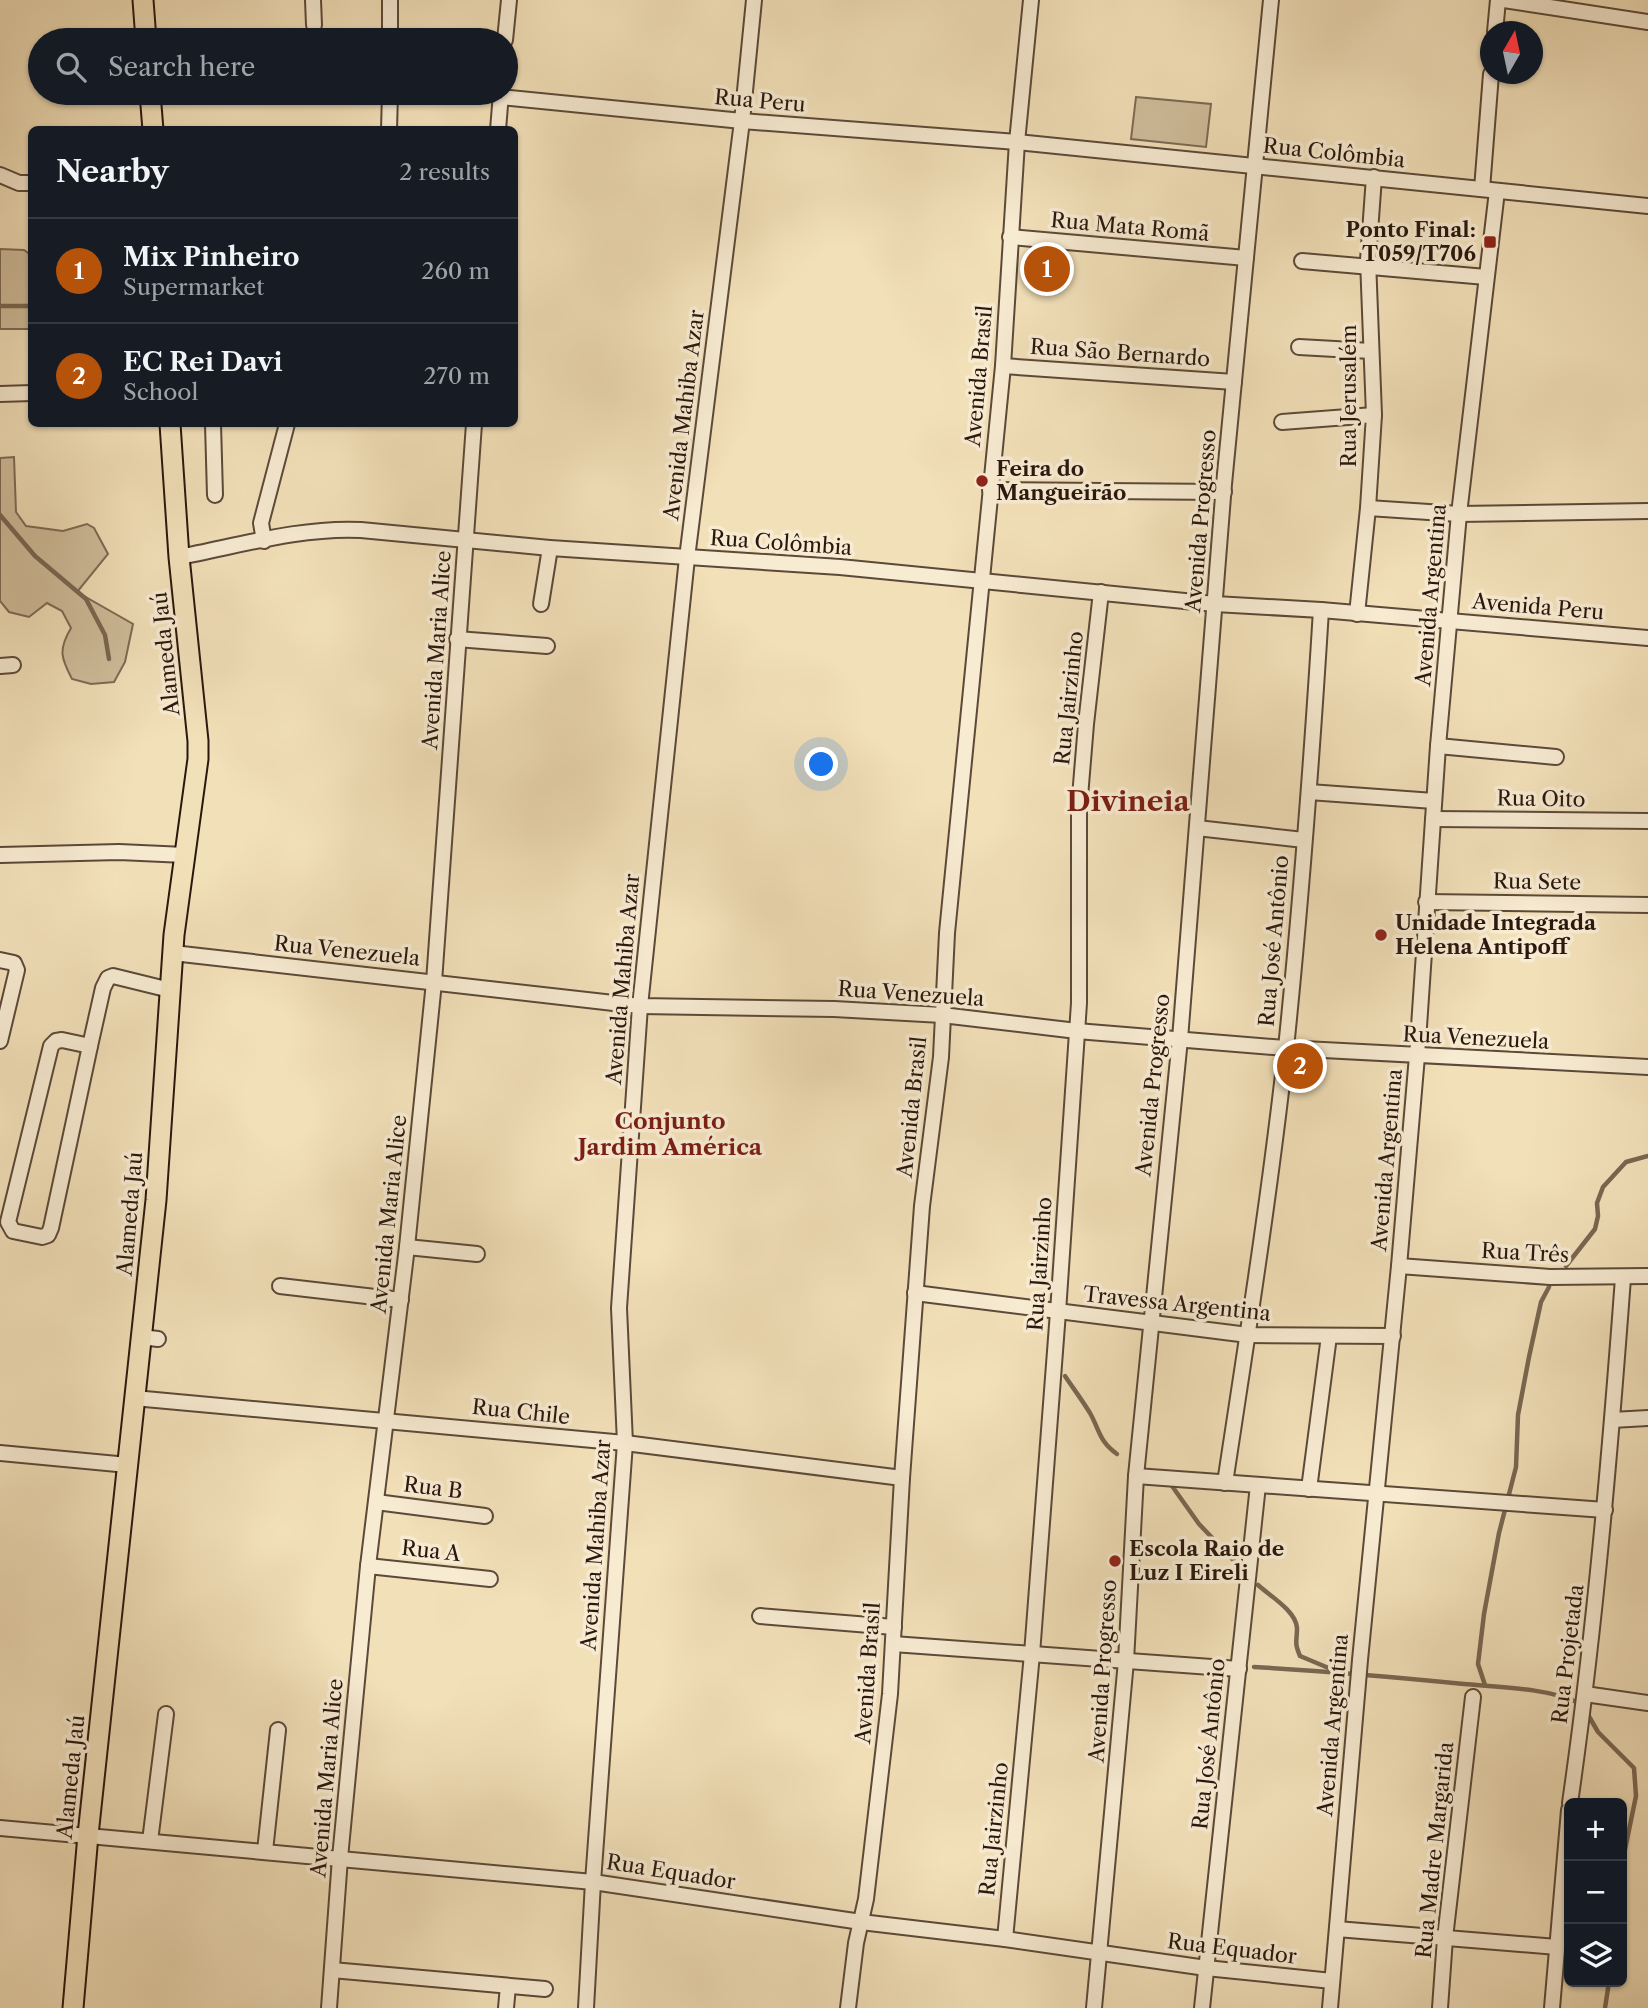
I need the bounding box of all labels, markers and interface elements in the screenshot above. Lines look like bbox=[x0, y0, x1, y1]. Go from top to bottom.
north arrow bbox=[1480, 21, 1543, 84]
search box bbox=[28, 28, 518, 105]
icon: search bbox=[52, 48, 90, 86]
text: Search here bbox=[108, 51, 255, 83]
street label: Rua Peru bbox=[713, 84, 807, 117]
street label: Rua Colômbia bbox=[1262, 133, 1407, 172]
text: Nearby bbox=[56, 153, 169, 190]
text: 2 results bbox=[399, 158, 490, 186]
street label: Rua Mata Romã bbox=[1050, 207, 1211, 246]
place label: Ponto Final: T059/T706 bbox=[1345, 217, 1476, 266]
marker: Ponto Final: T059/T706 bbox=[1482, 234, 1498, 250]
text: Mix Pinheiro bbox=[123, 241, 299, 273]
pin: 1 bbox=[1024, 243, 1070, 295]
text: 1 bbox=[74, 257, 84, 285]
text: 260 m bbox=[421, 257, 490, 285]
text: Supermarket bbox=[123, 273, 264, 301]
street label: Avenida Brasil bbox=[960, 304, 997, 449]
street label: Avenida Mahiba Azar bbox=[658, 308, 709, 523]
street label: Rua Jerusalém bbox=[1336, 324, 1361, 468]
street label: Rua São Bernardo bbox=[1029, 334, 1211, 371]
text: EC Rei Davi bbox=[123, 346, 282, 378]
text: 2 bbox=[72, 362, 86, 390]
text: 270 m bbox=[423, 362, 490, 390]
text: School bbox=[123, 378, 198, 406]
street label: Avenida Progresso bbox=[1180, 428, 1221, 614]
place label: Feira do Mangueirão bbox=[996, 456, 1126, 505]
marker: Feira do Mangueirão bbox=[974, 473, 990, 489]
street label: Avenida Argentina bbox=[1410, 502, 1451, 688]
street label: Rua Colômbia bbox=[709, 525, 854, 560]
street label: Avenida Maria Alice bbox=[417, 550, 456, 751]
street label: Avenida Peru bbox=[1470, 588, 1605, 625]
street label: Alameda Jaú bbox=[147, 591, 185, 718]
street label: Rua Jairzinho bbox=[1049, 630, 1088, 766]
your location bbox=[804, 747, 838, 781]
district label: Divineia bbox=[1066, 784, 1190, 818]
street label: Rua Oito bbox=[1496, 785, 1586, 812]
street label: Rua José Antônio bbox=[1254, 854, 1293, 1028]
street label: Rua Sete bbox=[1493, 868, 1581, 895]
street label: Avenida Mahiba Azar bbox=[601, 872, 644, 1087]
place label: Unidade Integrada Helena Antipoff bbox=[1395, 910, 1597, 959]
marker: Unidade Integrada Helena Antipoff bbox=[1373, 927, 1389, 943]
street label: Rua Venezuela bbox=[273, 930, 422, 971]
street label: Rua Venezuela bbox=[837, 976, 986, 1011]
street label: Avenida Progresso bbox=[1130, 992, 1175, 1178]
street label: Rua Venezuela bbox=[1402, 1021, 1551, 1054]
street label: Avenida Brasil bbox=[892, 1035, 931, 1180]
pin: 2 bbox=[1277, 1040, 1323, 1092]
street label: Avenida Argentina bbox=[1366, 1067, 1407, 1253]
district label: Conjunto Jardim América bbox=[574, 1107, 763, 1161]
street label: Avenida Maria Alice bbox=[366, 1113, 411, 1315]
street label: Alameda Jaú bbox=[112, 1151, 147, 1278]
street label: Rua Jairzinho bbox=[1022, 1196, 1057, 1332]
street label: Rua Três bbox=[1480, 1238, 1570, 1267]
street label: Travessa Argentina bbox=[1082, 1281, 1273, 1326]
street label: Rua Chile bbox=[471, 1394, 571, 1429]
street label: Avenida Mahiba Azar bbox=[576, 1438, 615, 1652]
street label: Rua B bbox=[402, 1471, 464, 1504]
street label: Rua A bbox=[400, 1535, 462, 1566]
place label: Escola Raio de Luz I Eireli bbox=[1129, 1536, 1284, 1585]
marker: Escola Raio de Luz I Eireli bbox=[1107, 1553, 1123, 1569]
street label: Avenida Progresso bbox=[1084, 1579, 1121, 1764]
street label: Rua Projetada bbox=[1547, 1582, 1589, 1725]
street label: Avenida Brasil bbox=[850, 1601, 885, 1746]
street label: Avenida Argentina bbox=[1312, 1632, 1353, 1818]
street label: Rua José Antônio bbox=[1187, 1657, 1230, 1831]
street label: Avenida Maria Alice bbox=[305, 1678, 348, 1879]
street label: Alameda Jaú bbox=[51, 1713, 89, 1841]
street label: Rua Madre Margarida bbox=[1411, 1740, 1458, 1959]
street label: Rua Jairzinho bbox=[974, 1761, 1013, 1897]
map controls bbox=[1564, 1798, 1627, 1987]
button: + bbox=[1564, 1798, 1627, 1861]
street label: Rua Equador bbox=[605, 1849, 738, 1894]
button: − bbox=[1564, 1861, 1627, 1924]
button: layers bbox=[1564, 1924, 1627, 1987]
street label: Rua Equador bbox=[1166, 1928, 1298, 1969]

